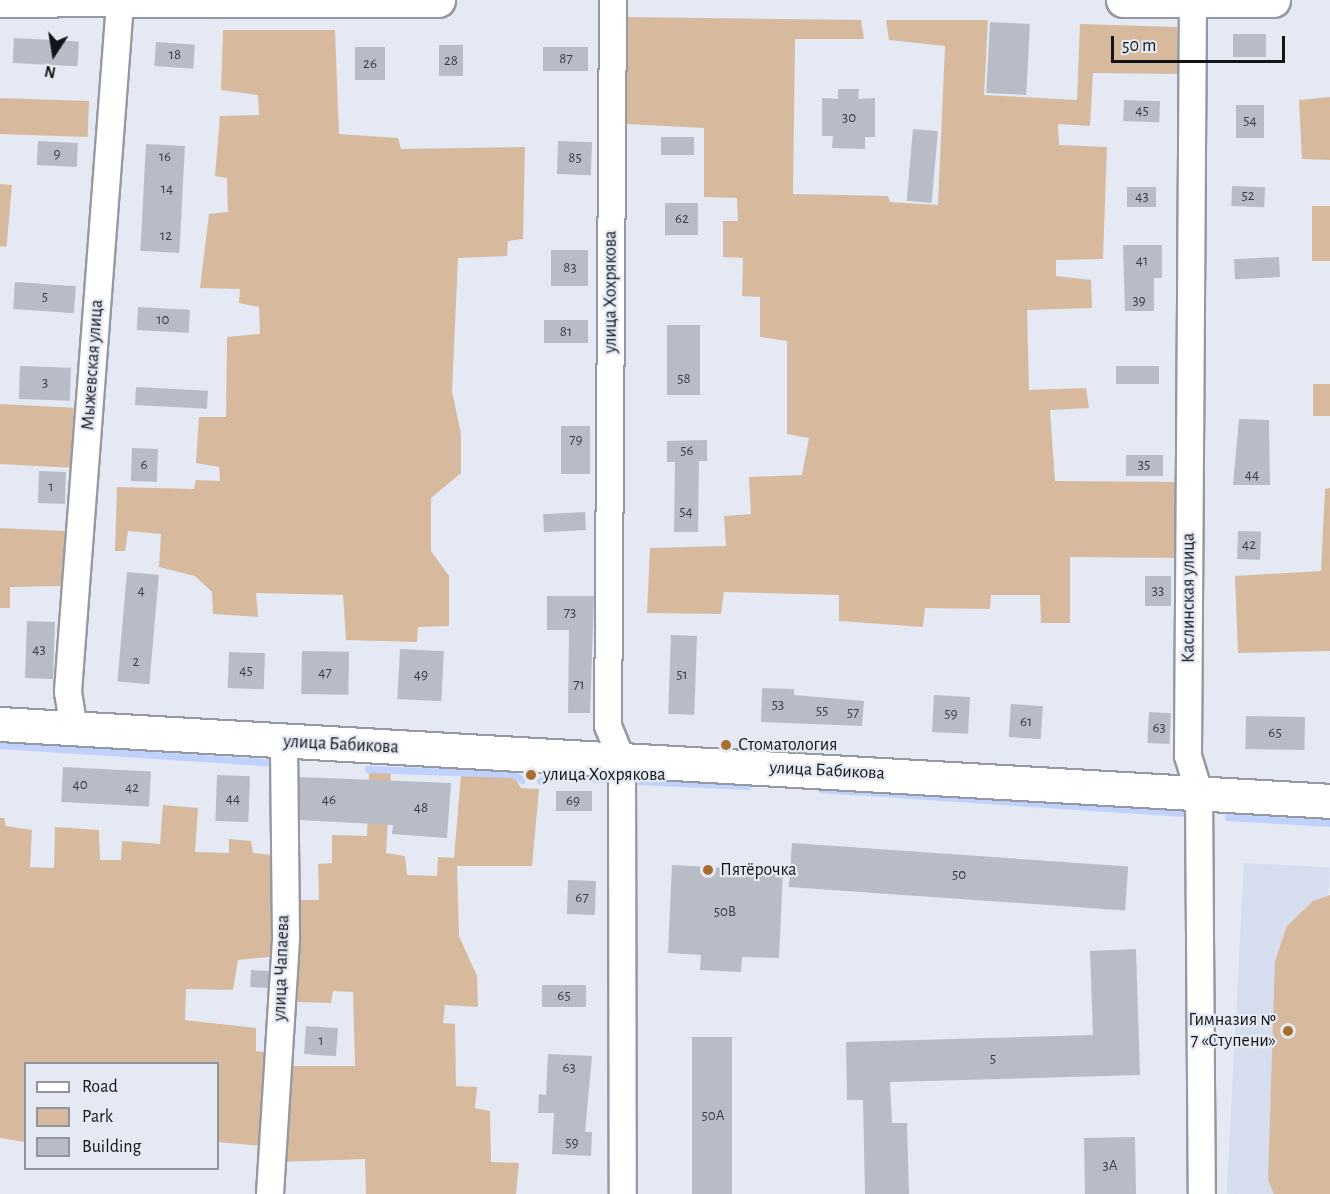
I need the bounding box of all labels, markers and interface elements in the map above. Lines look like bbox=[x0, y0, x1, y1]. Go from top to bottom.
north arrow bbox=[24, 24, 84, 84]
scale bar bbox=[1114, 24, 1288, 62]
text: 50 m bbox=[1122, 37, 1156, 55]
house number: 18 bbox=[169, 46, 181, 64]
house number: 87 bbox=[559, 50, 573, 68]
house number: 28 bbox=[444, 52, 458, 70]
house number: 26 bbox=[363, 55, 377, 73]
text: N bbox=[43, 63, 57, 81]
house number: 45 bbox=[1135, 102, 1149, 120]
house number: 30 bbox=[842, 109, 856, 127]
house number: 54 bbox=[1243, 112, 1257, 130]
house number: 9 bbox=[53, 145, 61, 163]
house number: 16 bbox=[159, 148, 171, 166]
house number: 85 bbox=[568, 149, 582, 167]
house number: 14 bbox=[161, 180, 173, 198]
house number: 52 bbox=[1241, 187, 1255, 205]
house number: 43 bbox=[1135, 188, 1149, 206]
house number: 62 bbox=[675, 210, 689, 228]
house number: 12 bbox=[160, 227, 172, 245]
street label: улица Хохрякова bbox=[600, 231, 622, 353]
house number: 41 bbox=[1136, 252, 1148, 270]
house number: 83 bbox=[563, 259, 577, 277]
house number: 5 bbox=[42, 288, 48, 306]
house number: 39 bbox=[1132, 292, 1146, 310]
street label: Мыжевская улица bbox=[78, 299, 108, 431]
house number: 10 bbox=[156, 311, 170, 329]
house number: 81 bbox=[560, 323, 572, 341]
house number: 58 bbox=[677, 370, 691, 388]
house number: 3 bbox=[42, 374, 48, 392]
house number: 79 bbox=[569, 431, 583, 449]
house number: 56 bbox=[680, 442, 694, 460]
house number: 6 bbox=[140, 456, 148, 474]
house number: 35 bbox=[1138, 456, 1150, 474]
house number: 44 bbox=[1245, 466, 1259, 484]
house number: 1 bbox=[48, 478, 54, 496]
house number: 54 bbox=[679, 503, 693, 521]
street label: Каслинская улица bbox=[1178, 533, 1200, 663]
house number: 42 bbox=[1242, 536, 1256, 554]
house number: 4 bbox=[137, 582, 145, 600]
house number: 33 bbox=[1152, 582, 1164, 600]
house number: 73 bbox=[564, 604, 576, 622]
house number: 43 bbox=[32, 641, 46, 659]
house number: 2 bbox=[133, 653, 139, 671]
house number: 45 bbox=[239, 662, 253, 680]
house number: 47 bbox=[318, 664, 332, 682]
house number: 49 bbox=[414, 666, 428, 684]
house number: 51 bbox=[676, 666, 688, 684]
house number: 71 bbox=[573, 676, 585, 694]
house number: 53 bbox=[772, 696, 784, 714]
house number: 55 bbox=[816, 702, 828, 720]
house number: 57 bbox=[847, 704, 859, 722]
house number: 59 bbox=[944, 705, 958, 723]
house number: 61 bbox=[1020, 713, 1032, 731]
house number: 63 bbox=[1152, 719, 1166, 737]
house number: 65 bbox=[1268, 724, 1282, 742]
street label: улица Бабикова bbox=[283, 731, 399, 759]
place label: Стоматология bbox=[738, 734, 837, 756]
marker: Стоматология bbox=[719, 738, 733, 752]
street label: улица Бабикова bbox=[769, 757, 885, 785]
place label: улица Хохрякова bbox=[543, 764, 665, 786]
marker: улица Хохрякова bbox=[524, 768, 538, 782]
house number: 40 bbox=[72, 776, 88, 794]
house number: 42 bbox=[125, 779, 139, 797]
house number: 44 bbox=[226, 790, 240, 808]
house number: 46 bbox=[322, 791, 336, 809]
house number: 69 bbox=[566, 792, 580, 810]
house number: 48 bbox=[414, 799, 428, 817]
place label: Пятёрочка bbox=[720, 859, 797, 881]
marker: Пятёрочка bbox=[701, 863, 715, 877]
house number: 50 bbox=[952, 866, 966, 884]
house number: 67 bbox=[575, 889, 589, 907]
house number: 50В bbox=[714, 903, 736, 921]
street label: улица Чапаева bbox=[269, 914, 295, 1022]
house number: 65 bbox=[557, 987, 571, 1005]
place label: Гимназия № 7 «Ступени» bbox=[1188, 1010, 1276, 1052]
marker: Гимназия № 7 «Ступени» bbox=[1281, 1024, 1295, 1038]
house number: 1 bbox=[318, 1032, 324, 1050]
house number: 5 bbox=[990, 1050, 996, 1068]
house number: 63 bbox=[562, 1059, 576, 1077]
legend bbox=[24, 1062, 219, 1170]
text: Road bbox=[82, 1078, 118, 1096]
house number: 50А bbox=[701, 1107, 725, 1125]
text: Park bbox=[82, 1108, 113, 1126]
house number: 59 bbox=[565, 1134, 579, 1152]
text: Building bbox=[82, 1138, 141, 1156]
house number: 3А bbox=[1103, 1157, 1117, 1175]

